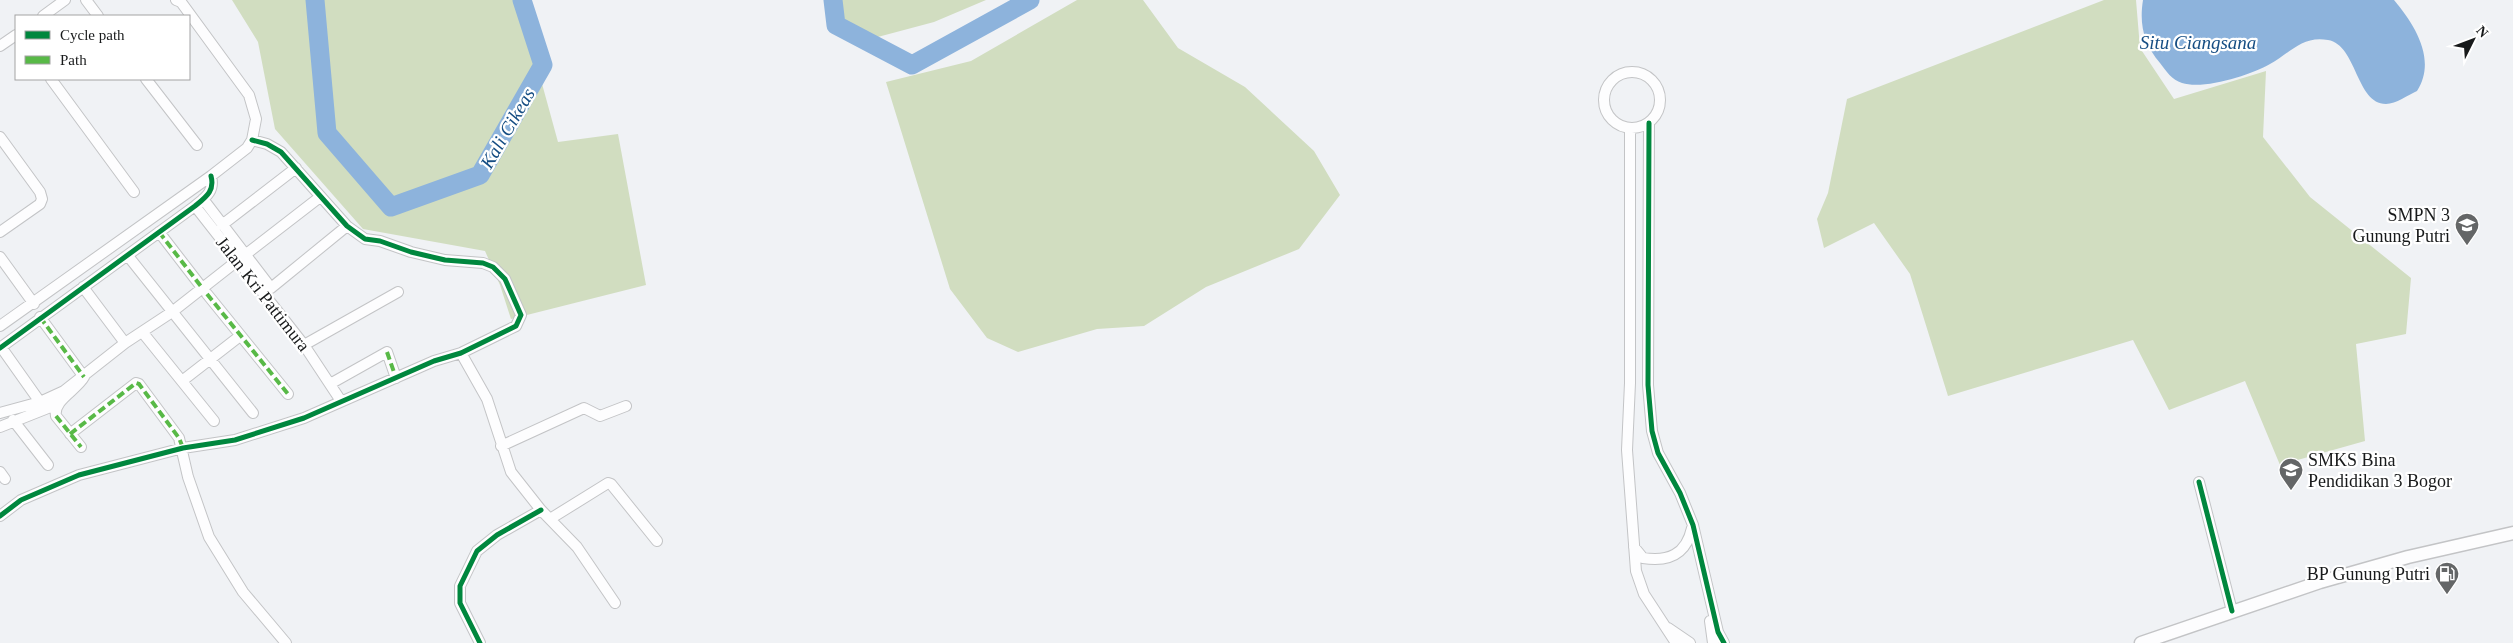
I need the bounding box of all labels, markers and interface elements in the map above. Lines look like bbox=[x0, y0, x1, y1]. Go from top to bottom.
legend bbox=[15, 15, 190, 80]
north arrow bbox=[2448, 15, 2498, 65]
text: N bbox=[2473, 23, 2491, 40]
text: Cycle path bbox=[60, 27, 125, 43]
water label: Situ Ciangsana bbox=[2140, 32, 2256, 53]
text: Path bbox=[60, 52, 87, 68]
water label: Kali Cikeas bbox=[476, 84, 539, 173]
place label: SMPN 3 Gunung Putri bbox=[2352, 205, 2450, 246]
school or university icon: SMPN 3 Gunung Putri bbox=[2454, 212, 2480, 246]
street label: Jalan Kri Pattimura bbox=[212, 233, 314, 355]
place label: SMKS Bina Pendidikan 3 Bogor bbox=[2308, 450, 2452, 491]
school or university icon: SMKS Bina Pendidikan 3 Bogor bbox=[2278, 457, 2304, 491]
fuel station icon: BP Gunung Putri bbox=[2434, 561, 2460, 595]
place label: BP Gunung Putri bbox=[2307, 564, 2430, 584]

